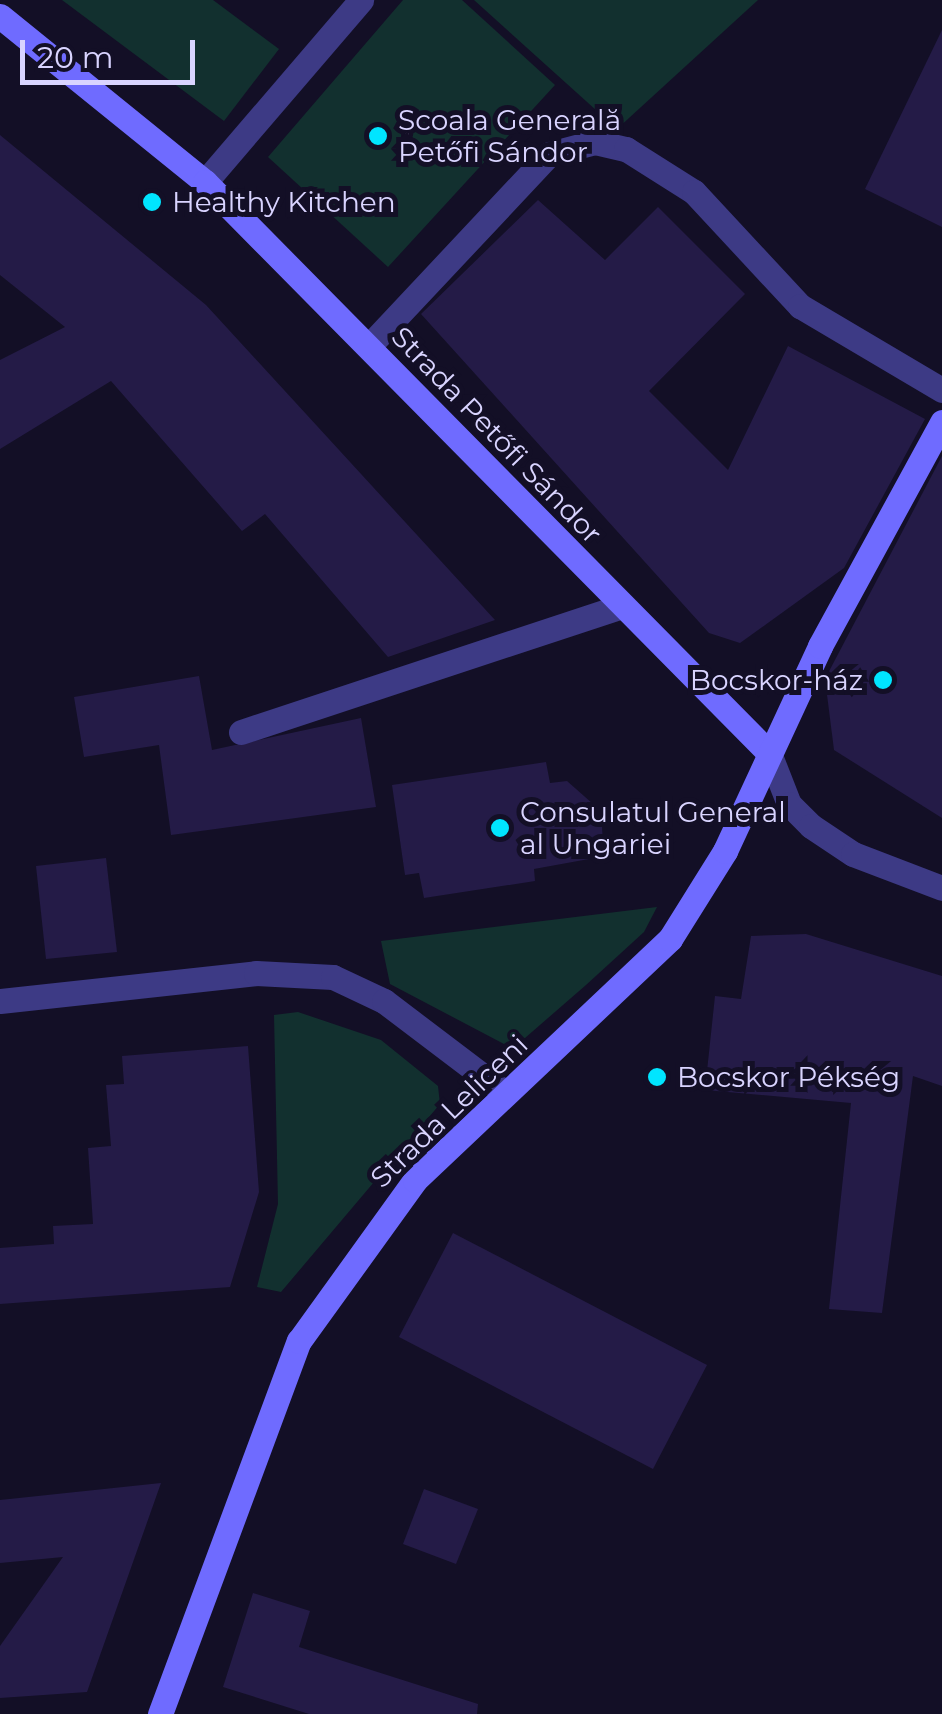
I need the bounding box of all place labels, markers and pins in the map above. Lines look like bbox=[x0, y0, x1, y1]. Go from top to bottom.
place label: Școala Generală Petőfi Sándor bbox=[398, 103, 621, 169]
marker: Școala Generală Petőfi Sándor bbox=[367, 125, 389, 147]
place label: Healthy Kitchen bbox=[172, 185, 396, 219]
marker: Healthy Kitchen bbox=[141, 191, 163, 213]
place label: Bocskor-ház bbox=[690, 663, 863, 697]
marker: Bocskor-ház bbox=[872, 669, 894, 691]
place label: Consulatul General al Ungariei bbox=[520, 795, 786, 861]
marker: Consulatul General al Ungariei bbox=[489, 817, 511, 839]
place label: Bocskor Pékség bbox=[677, 1060, 900, 1094]
marker: Bocskor Pékség bbox=[646, 1066, 668, 1088]

